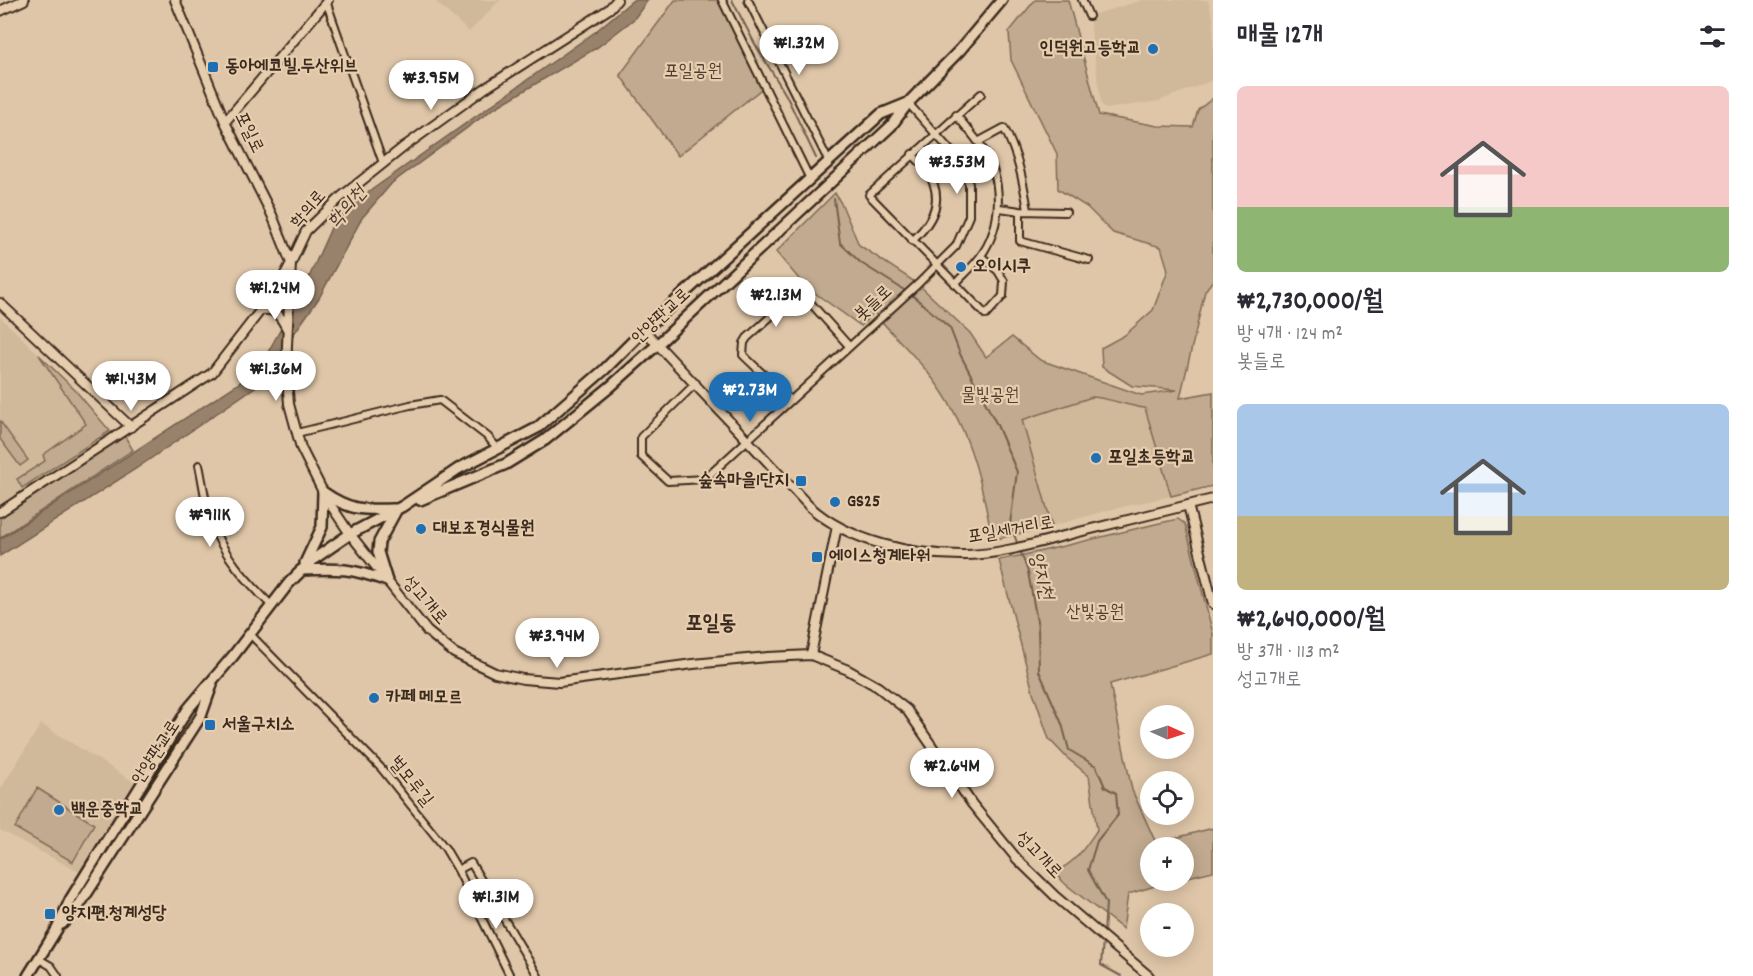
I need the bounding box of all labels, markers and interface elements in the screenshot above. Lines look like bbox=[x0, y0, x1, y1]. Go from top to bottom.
text: 매물 12개 bbox=[1237, 18, 1323, 55]
icon: filters bbox=[1696, 20, 1729, 53]
pin: ₩1.32M bbox=[750, 25, 848, 76]
text: ₩1.32M bbox=[773, 30, 825, 58]
place label: 인덕원고등학교 bbox=[1040, 37, 1141, 62]
marker: 인덕원고등학교 bbox=[1146, 42, 1160, 56]
place label: 동아에코빌.두산위브 bbox=[225, 55, 358, 80]
marker: 동아에코빌.두산위브 bbox=[206, 60, 220, 74]
pin: ₩3.95M bbox=[382, 60, 480, 111]
park label: 포일공원 bbox=[664, 60, 722, 85]
text: ₩3.95M bbox=[403, 65, 459, 93]
street label: 포일로 bbox=[227, 108, 269, 158]
icon: home bbox=[1429, 125, 1537, 233]
pin: ₩3.53M bbox=[908, 144, 1006, 195]
text: ₩3.53M bbox=[929, 149, 985, 177]
water label: 학의천 bbox=[322, 179, 375, 235]
street label: 학의로 bbox=[285, 185, 333, 235]
place label: 오이시쿠 bbox=[973, 255, 1031, 280]
marker: 오이시쿠 bbox=[954, 260, 968, 274]
pin: ₩1.24M bbox=[226, 270, 324, 321]
text: ₩1.24M bbox=[250, 275, 300, 303]
pin: ₩2.13M bbox=[727, 277, 825, 328]
street label: 봇들로 bbox=[849, 280, 899, 328]
text: ₩2.13M bbox=[750, 282, 802, 310]
street label: 안양판교로 bbox=[627, 283, 697, 351]
text: ₩2,730,000/월 bbox=[1237, 284, 1383, 321]
text: 방 4개 · 124 m² bbox=[1237, 321, 1343, 349]
text: 봇들로 bbox=[1237, 349, 1285, 377]
pin: ₩1.36M bbox=[227, 351, 325, 402]
text: ₩1.36M bbox=[250, 356, 302, 384]
pin: ₩1.43M bbox=[82, 361, 180, 412]
text: ₩1.43M bbox=[106, 366, 156, 394]
pin: ₩2.73M bbox=[701, 372, 799, 423]
text: ₩2.73M bbox=[723, 377, 777, 405]
park label: 물빛공원 bbox=[961, 384, 1019, 409]
icon: home bbox=[1429, 443, 1537, 551]
place label: 포일초등학교 bbox=[1108, 446, 1195, 471]
marker: 포일초등학교 bbox=[1089, 451, 1103, 465]
place label: 숲속마을1단지 bbox=[698, 469, 789, 494]
marker: 숲속마을1단지 bbox=[794, 474, 808, 488]
place label: GS25 bbox=[847, 490, 880, 515]
marker: GS25 bbox=[828, 495, 842, 509]
pin: ₩911K bbox=[168, 497, 252, 548]
text: ₩911K bbox=[189, 502, 231, 530]
street label: 포일세거리로 bbox=[966, 511, 1056, 551]
place label: 대보조경식물원 bbox=[433, 517, 534, 542]
marker: 대보조경식물원 bbox=[414, 522, 428, 536]
place label: 에이스청계타워 bbox=[829, 545, 930, 570]
water label: 양지천 bbox=[1021, 549, 1060, 605]
marker: 에이스청계타워 bbox=[810, 550, 824, 564]
street label: 성고개로 bbox=[396, 571, 452, 631]
park label: 산빛공원 bbox=[1066, 601, 1124, 626]
text: ₩2,640,000/월 bbox=[1237, 602, 1385, 639]
district label: 포일동 bbox=[686, 610, 736, 640]
pin: ₩3.94M bbox=[508, 618, 606, 669]
text: ₩3.94M bbox=[529, 623, 585, 651]
text: 방 3개 · 113 m² bbox=[1237, 639, 1340, 667]
text: 성고개로 bbox=[1237, 667, 1301, 695]
place label: 카페 메모르 bbox=[386, 686, 463, 711]
marker: 카페 메모르 bbox=[367, 691, 381, 705]
north arrow bbox=[1140, 705, 1194, 759]
map controls bbox=[1140, 705, 1194, 957]
place label: 서울구치소 bbox=[222, 713, 294, 738]
street label: 안양판교로 bbox=[127, 716, 187, 790]
marker: 서울구치소 bbox=[203, 718, 217, 732]
pin: ₩2.64M bbox=[903, 748, 1001, 799]
street label: 벌모루길 bbox=[382, 752, 438, 813]
text: ₩2.64M bbox=[924, 753, 980, 781]
button: locate bbox=[1140, 771, 1194, 825]
place label: 백운중학교 bbox=[71, 798, 143, 823]
marker: 백운중학교 bbox=[52, 803, 66, 817]
street label: 성고개로 bbox=[1009, 826, 1067, 886]
button: + bbox=[1140, 837, 1194, 891]
pin: ₩1.31M bbox=[447, 879, 545, 930]
text: ₩1.31M bbox=[473, 884, 519, 912]
place label: 양지편.청계성당 bbox=[62, 902, 167, 927]
button: − bbox=[1140, 903, 1194, 957]
marker: 양지편.청계성당 bbox=[43, 907, 57, 921]

